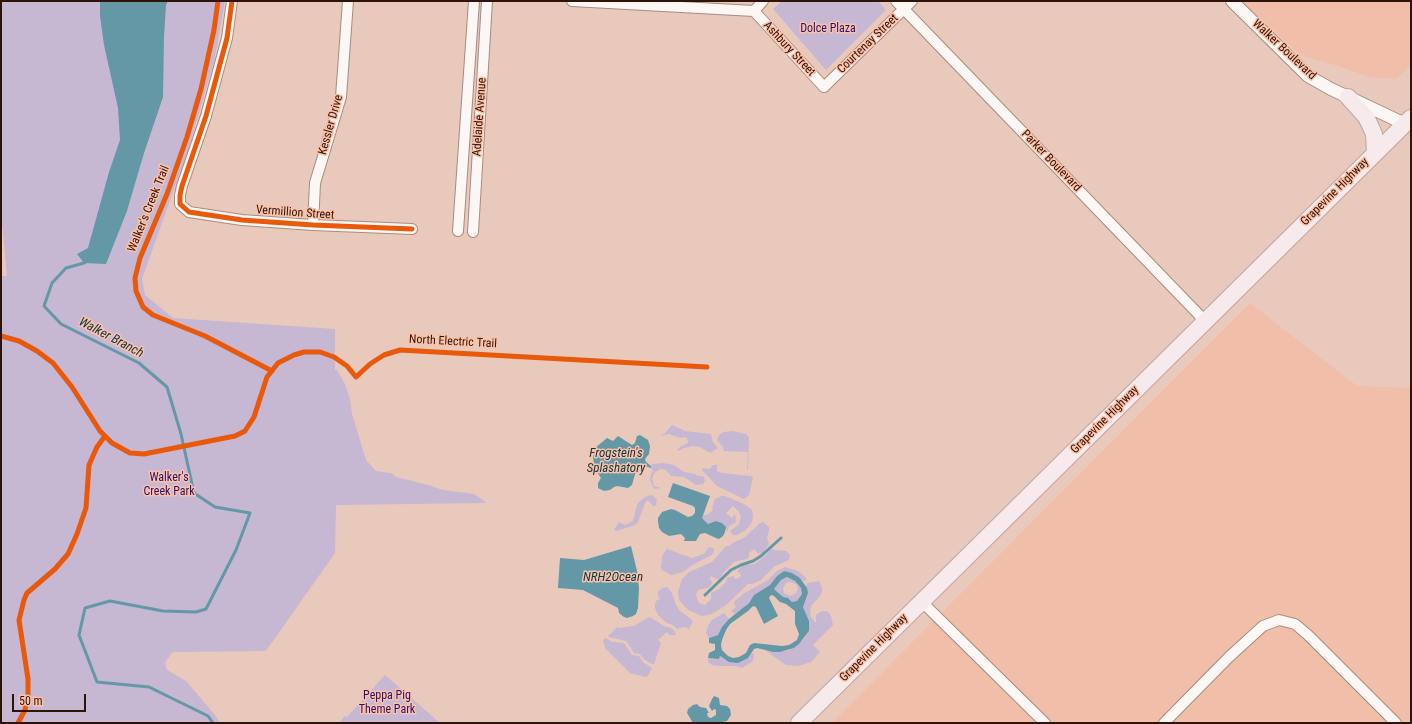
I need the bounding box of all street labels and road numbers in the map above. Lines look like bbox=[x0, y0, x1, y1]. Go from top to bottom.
street label: Courtenay Street bbox=[835, 11, 901, 77]
street label: Walker Boulevard bbox=[1249, 17, 1319, 83]
street label: Ashbury Street bbox=[760, 19, 818, 79]
street label: Adelaide Avenue bbox=[470, 77, 490, 157]
street label: Kessler Drive bbox=[316, 93, 346, 157]
street label: Parker Boulevard bbox=[1018, 127, 1084, 195]
street label: Grapevine Highway bbox=[1298, 155, 1372, 229]
street label: Walker's Creek Trail bbox=[125, 164, 173, 254]
street label: Vermillion Street bbox=[255, 203, 335, 223]
street label: North Electric Trail bbox=[409, 333, 497, 351]
street label: Grapevine Highway bbox=[1068, 383, 1142, 457]
street label: Grapevine Highway bbox=[837, 611, 911, 685]

